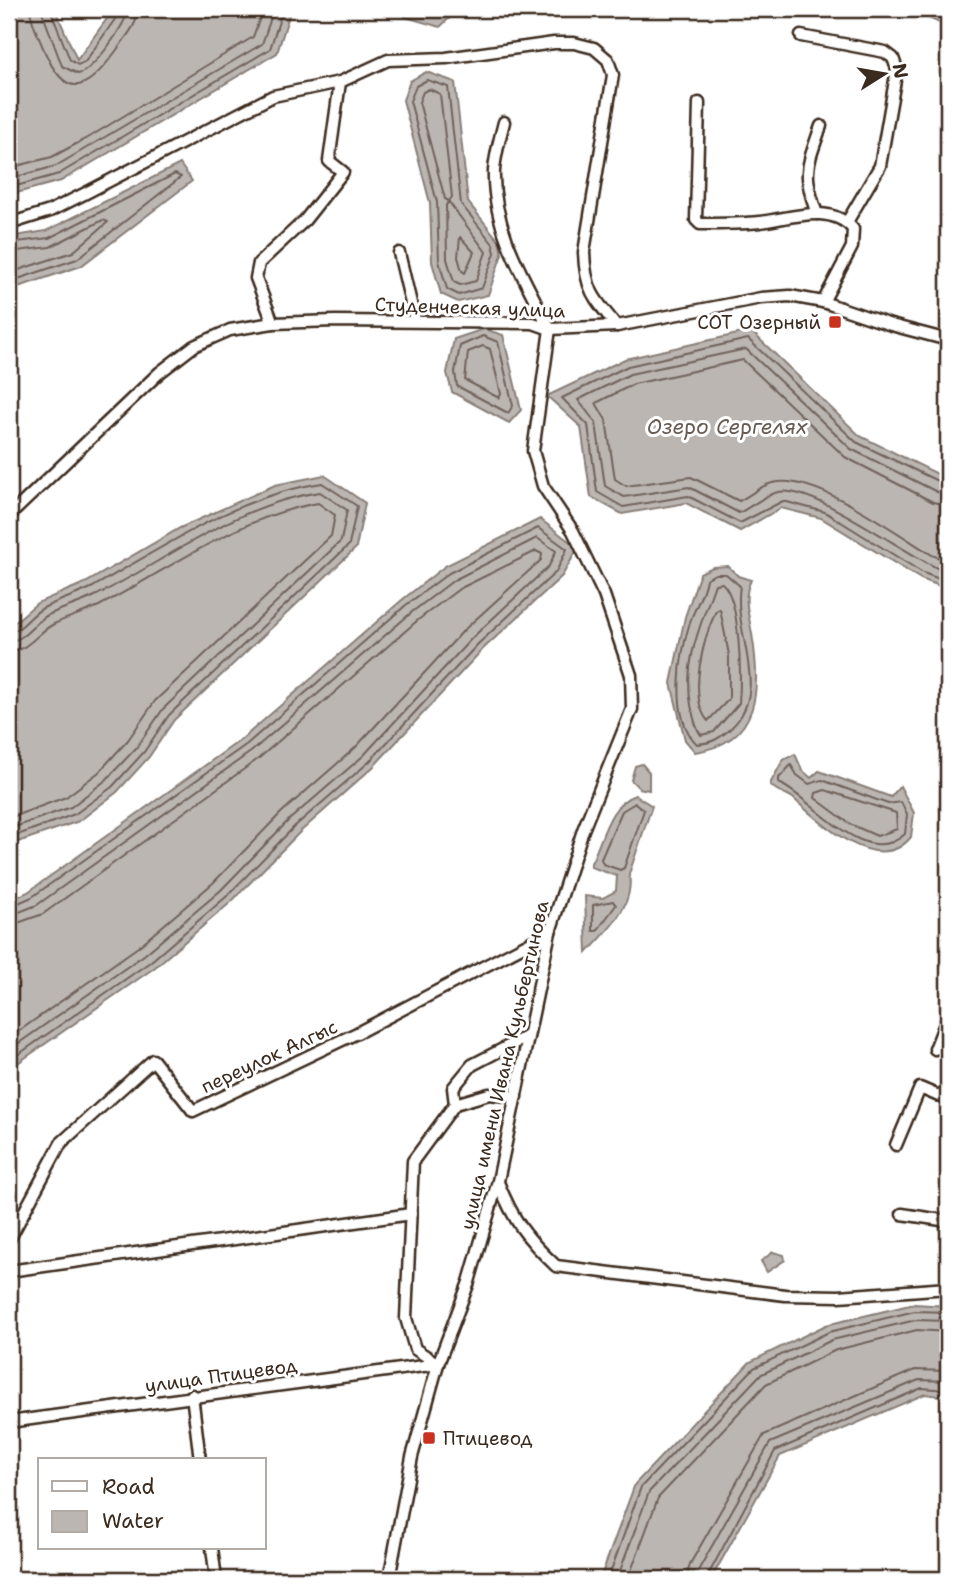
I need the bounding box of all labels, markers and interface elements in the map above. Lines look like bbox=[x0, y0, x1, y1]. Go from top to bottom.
north arrow bbox=[848, 38, 918, 108]
text: N bbox=[886, 61, 914, 81]
street label: Студенческая улица bbox=[374, 292, 566, 323]
place label: СОТ Озерный bbox=[697, 310, 821, 335]
marker: СОТ Озерный bbox=[827, 314, 843, 330]
water label: Озеро Сергелях bbox=[647, 413, 808, 441]
street label: улица имени Ивана Кульбертинова bbox=[454, 898, 555, 1232]
street label: переулок Алгыс bbox=[197, 1014, 342, 1099]
street label: улица Птицевод bbox=[143, 1352, 299, 1399]
place label: Птицевод bbox=[443, 1426, 533, 1451]
marker: Птицевод bbox=[421, 1430, 437, 1446]
legend bbox=[38, 1458, 266, 1550]
text: Road bbox=[102, 1473, 155, 1501]
text: Water bbox=[102, 1507, 164, 1535]

